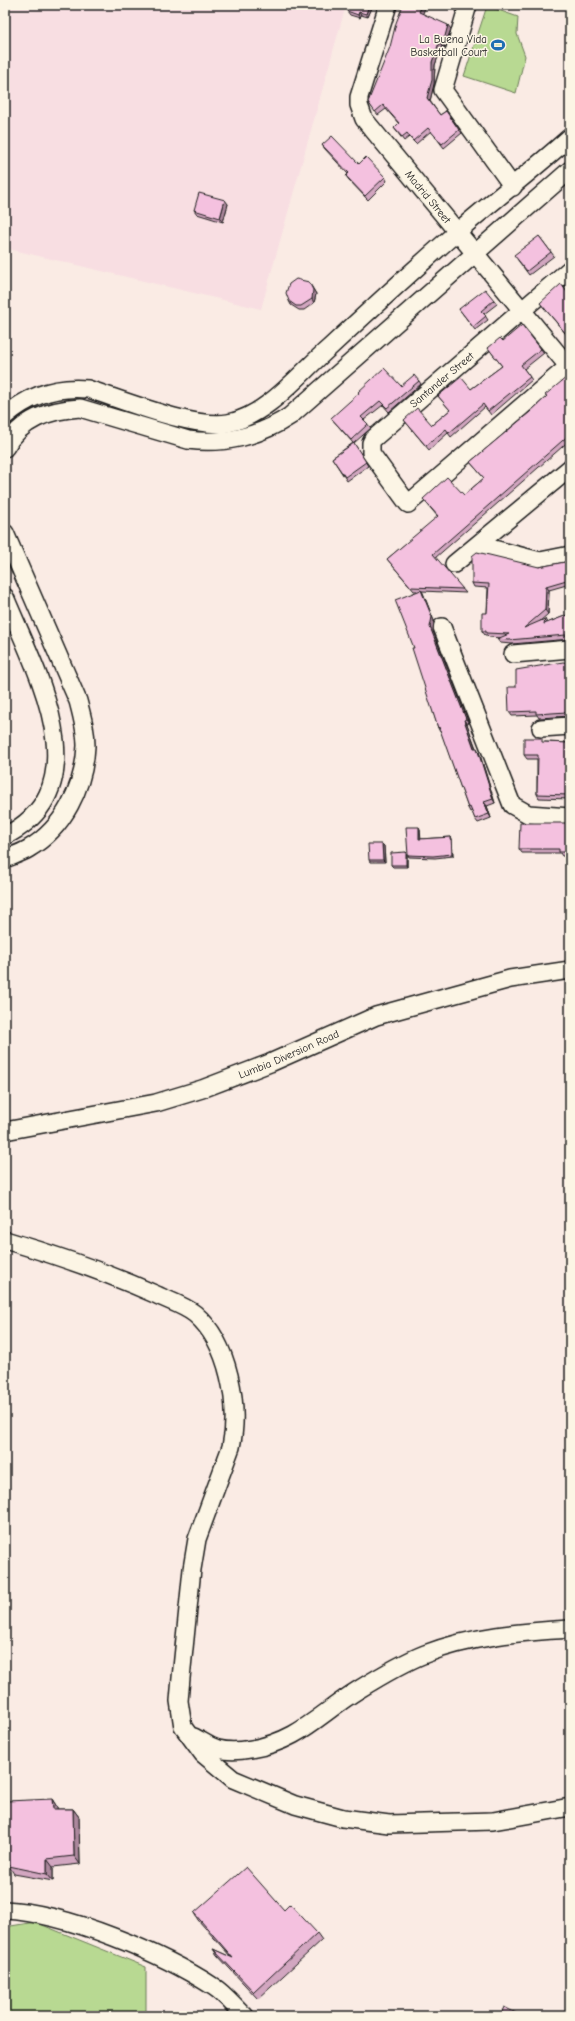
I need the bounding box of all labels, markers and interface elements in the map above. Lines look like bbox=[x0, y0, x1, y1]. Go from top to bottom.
place label: La Buena Vida Basketball Court bbox=[410, 33, 488, 59]
sports icon: La Buena Vida Basketball Court bbox=[490, 37, 506, 53]
street label: Madrid Street bbox=[402, 168, 454, 226]
street label: Santander Street bbox=[407, 349, 477, 410]
street label: Lumbia Diversion Road bbox=[236, 1027, 341, 1081]

